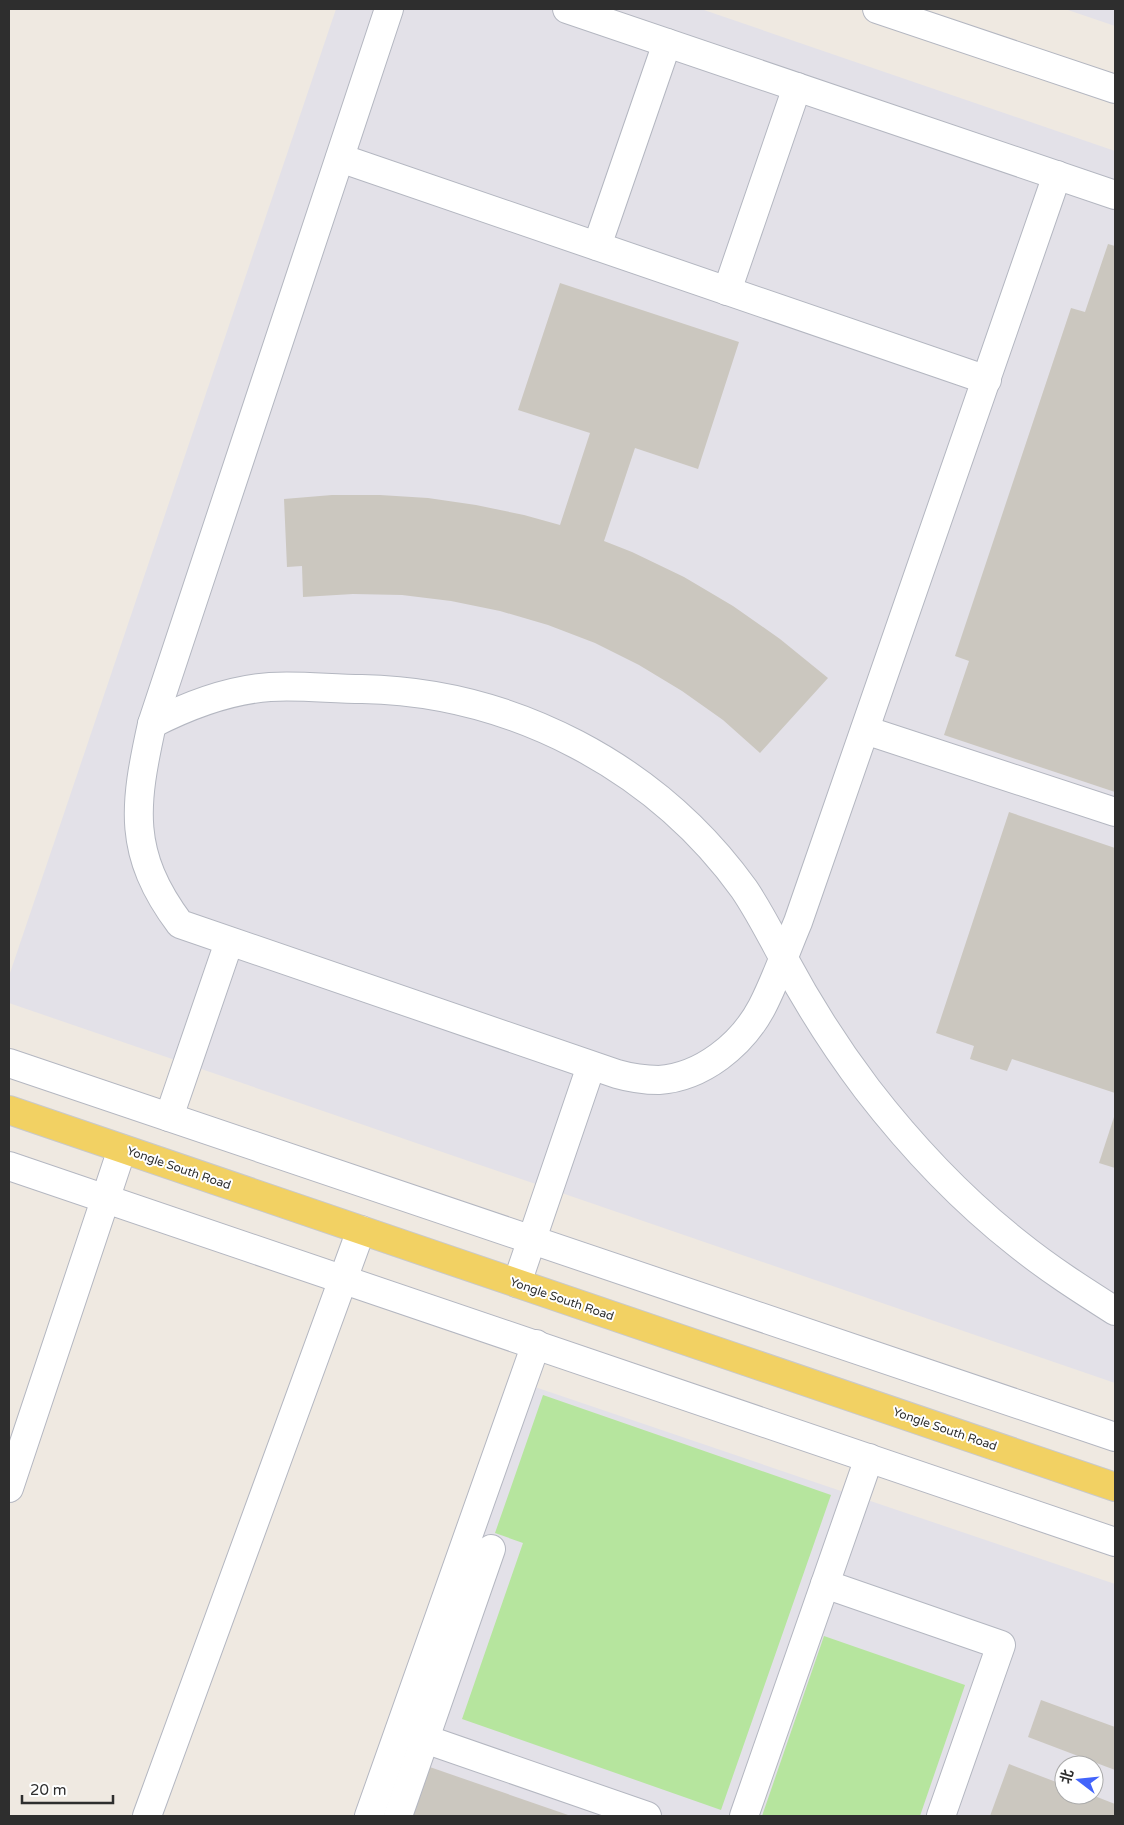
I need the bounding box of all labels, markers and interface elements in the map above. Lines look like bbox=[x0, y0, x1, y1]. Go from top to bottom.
street label: Yongle South Road bbox=[125, 1144, 233, 1192]
street label: Yongle South Road bbox=[508, 1275, 616, 1323]
street label: Yongle South Road bbox=[891, 1405, 999, 1453]
north arrow bbox=[1054, 1755, 1104, 1805]
text: 北 bbox=[1057, 1767, 1077, 1786]
scale bar bbox=[22, 1772, 114, 1804]
text: 20 m bbox=[30, 1781, 67, 1799]

